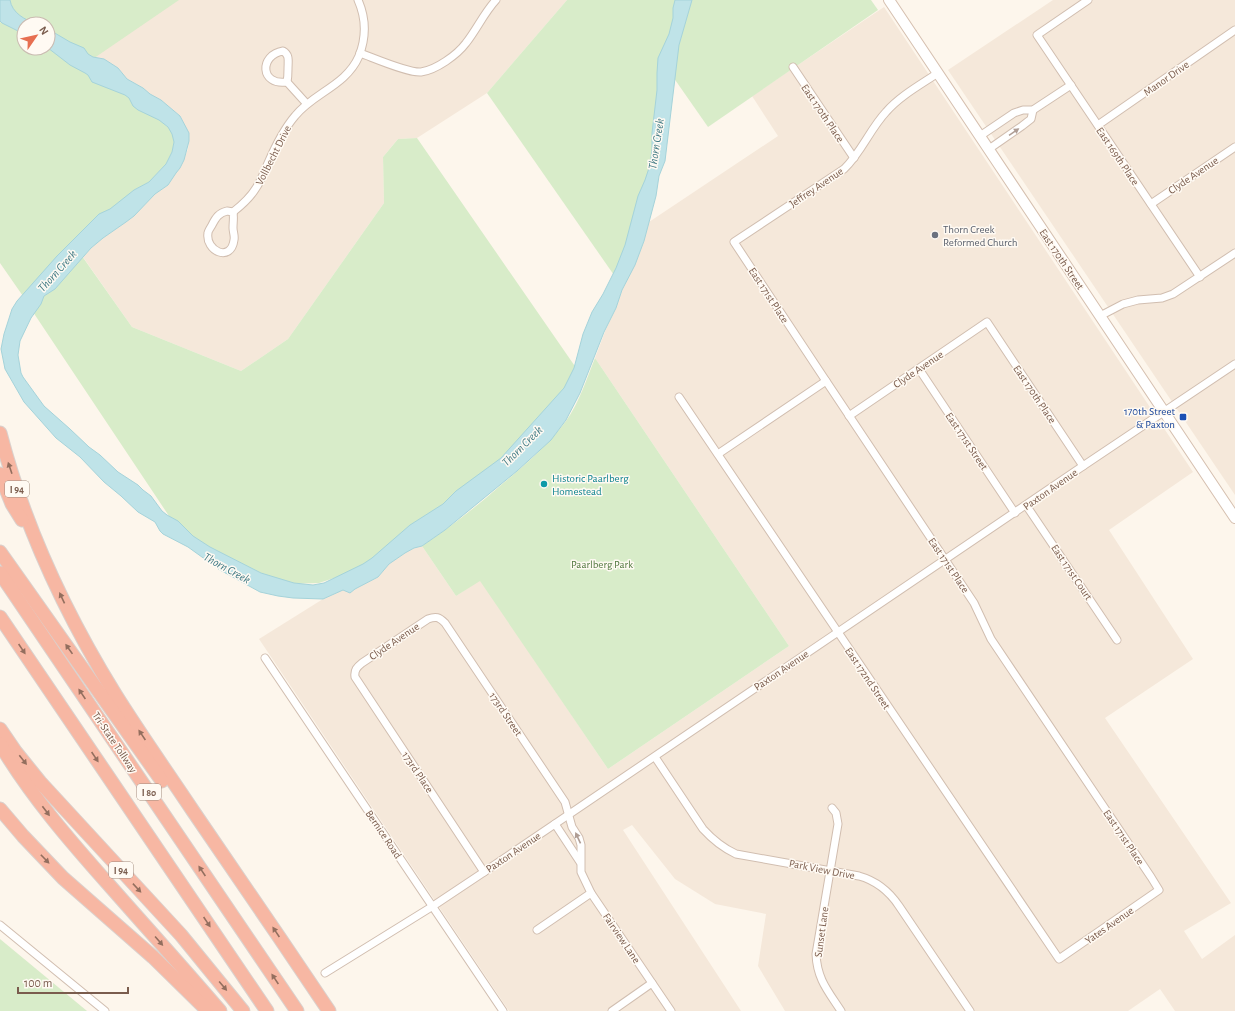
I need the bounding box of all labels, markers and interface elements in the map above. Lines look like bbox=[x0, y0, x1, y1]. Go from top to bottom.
north arrow bbox=[16, 16, 56, 56]
text: N bbox=[37, 24, 51, 37]
street label: Manor Drive bbox=[1142, 59, 1191, 98]
street label: East 170th Place bbox=[799, 82, 846, 144]
water label: Thorn Creek bbox=[646, 117, 666, 170]
street label: Vollbecht Drive bbox=[254, 124, 293, 187]
street label: East 169th Place bbox=[1094, 125, 1141, 187]
one-way arrow bbox=[1009, 128, 1019, 136]
street label: Clyde Avenue bbox=[1166, 155, 1220, 196]
street label: Jeffrey Avenue bbox=[787, 165, 845, 209]
place label: Thorn Creek Reformed Church bbox=[943, 224, 1018, 248]
street label: East 170th Street bbox=[1037, 227, 1086, 292]
marker: Thorn Creek Reformed Church bbox=[930, 230, 940, 240]
water label: Thorn Creek bbox=[35, 247, 79, 294]
street label: East 171st Place bbox=[747, 265, 791, 325]
street label: Clyde Avenue bbox=[891, 349, 945, 390]
street label: East 170th Place bbox=[1011, 363, 1058, 425]
place label: 170th Street & Paxton bbox=[1124, 406, 1175, 430]
street label: East 171st Street bbox=[943, 410, 990, 473]
marker: 170th Street & Paxton bbox=[1178, 412, 1188, 422]
water label: Thorn Creek bbox=[499, 423, 545, 469]
one-way arrow bbox=[6, 461, 12, 473]
street label: Paxton Avenue bbox=[1021, 467, 1079, 512]
place label: Historic Paarlberg Homestead bbox=[552, 473, 629, 497]
marker: Historic Paarlberg Homestead bbox=[539, 479, 549, 489]
road number: I 94 bbox=[5, 481, 29, 497]
street label: East 171st Place bbox=[926, 536, 971, 595]
street label: East 171st Court bbox=[1049, 542, 1094, 603]
water label: Thorn Creek bbox=[202, 550, 253, 586]
park label: Paarlberg Park bbox=[571, 559, 633, 570]
one-way arrow bbox=[59, 593, 65, 604]
street label: Clyde Avenue bbox=[367, 621, 421, 662]
one-way arrow bbox=[18, 644, 26, 654]
one-way arrow bbox=[65, 644, 73, 655]
street label: East 172nd Street bbox=[843, 645, 893, 712]
street label: Paxton Avenue bbox=[752, 648, 811, 693]
one-way arrow bbox=[78, 689, 86, 699]
street label: 173rd Street bbox=[487, 691, 524, 738]
street label: Tri-State Tollway bbox=[90, 710, 139, 775]
one-way arrow bbox=[138, 730, 146, 740]
street label: 173rd Place bbox=[400, 750, 435, 795]
one-way arrow bbox=[91, 752, 99, 762]
one-way arrow bbox=[18, 755, 27, 766]
road number: I 80 bbox=[137, 784, 161, 800]
one-way arrow bbox=[42, 806, 50, 816]
street label: Bernice Road bbox=[363, 808, 404, 861]
street label: East 171st Place bbox=[1101, 808, 1146, 867]
street label: Paxton Avenue bbox=[484, 830, 543, 875]
one-way arrow bbox=[574, 831, 580, 843]
one-way arrow bbox=[40, 854, 50, 864]
street label: Park View Drive bbox=[788, 858, 856, 881]
road number: I 94 bbox=[109, 862, 133, 878]
one-way arrow bbox=[198, 866, 206, 876]
one-way arrow bbox=[133, 883, 142, 893]
street label: Yates Avenue bbox=[1083, 905, 1136, 946]
street label: Sunset Lane bbox=[812, 906, 831, 958]
street label: Fairview Lane bbox=[601, 911, 642, 965]
one-way arrow bbox=[203, 917, 211, 927]
one-way arrow bbox=[272, 927, 280, 938]
one-way arrow bbox=[154, 936, 163, 946]
scale bar bbox=[18, 969, 128, 995]
one-way arrow bbox=[271, 974, 279, 984]
text: 100 m bbox=[24, 977, 52, 989]
one-way arrow bbox=[218, 981, 227, 992]

